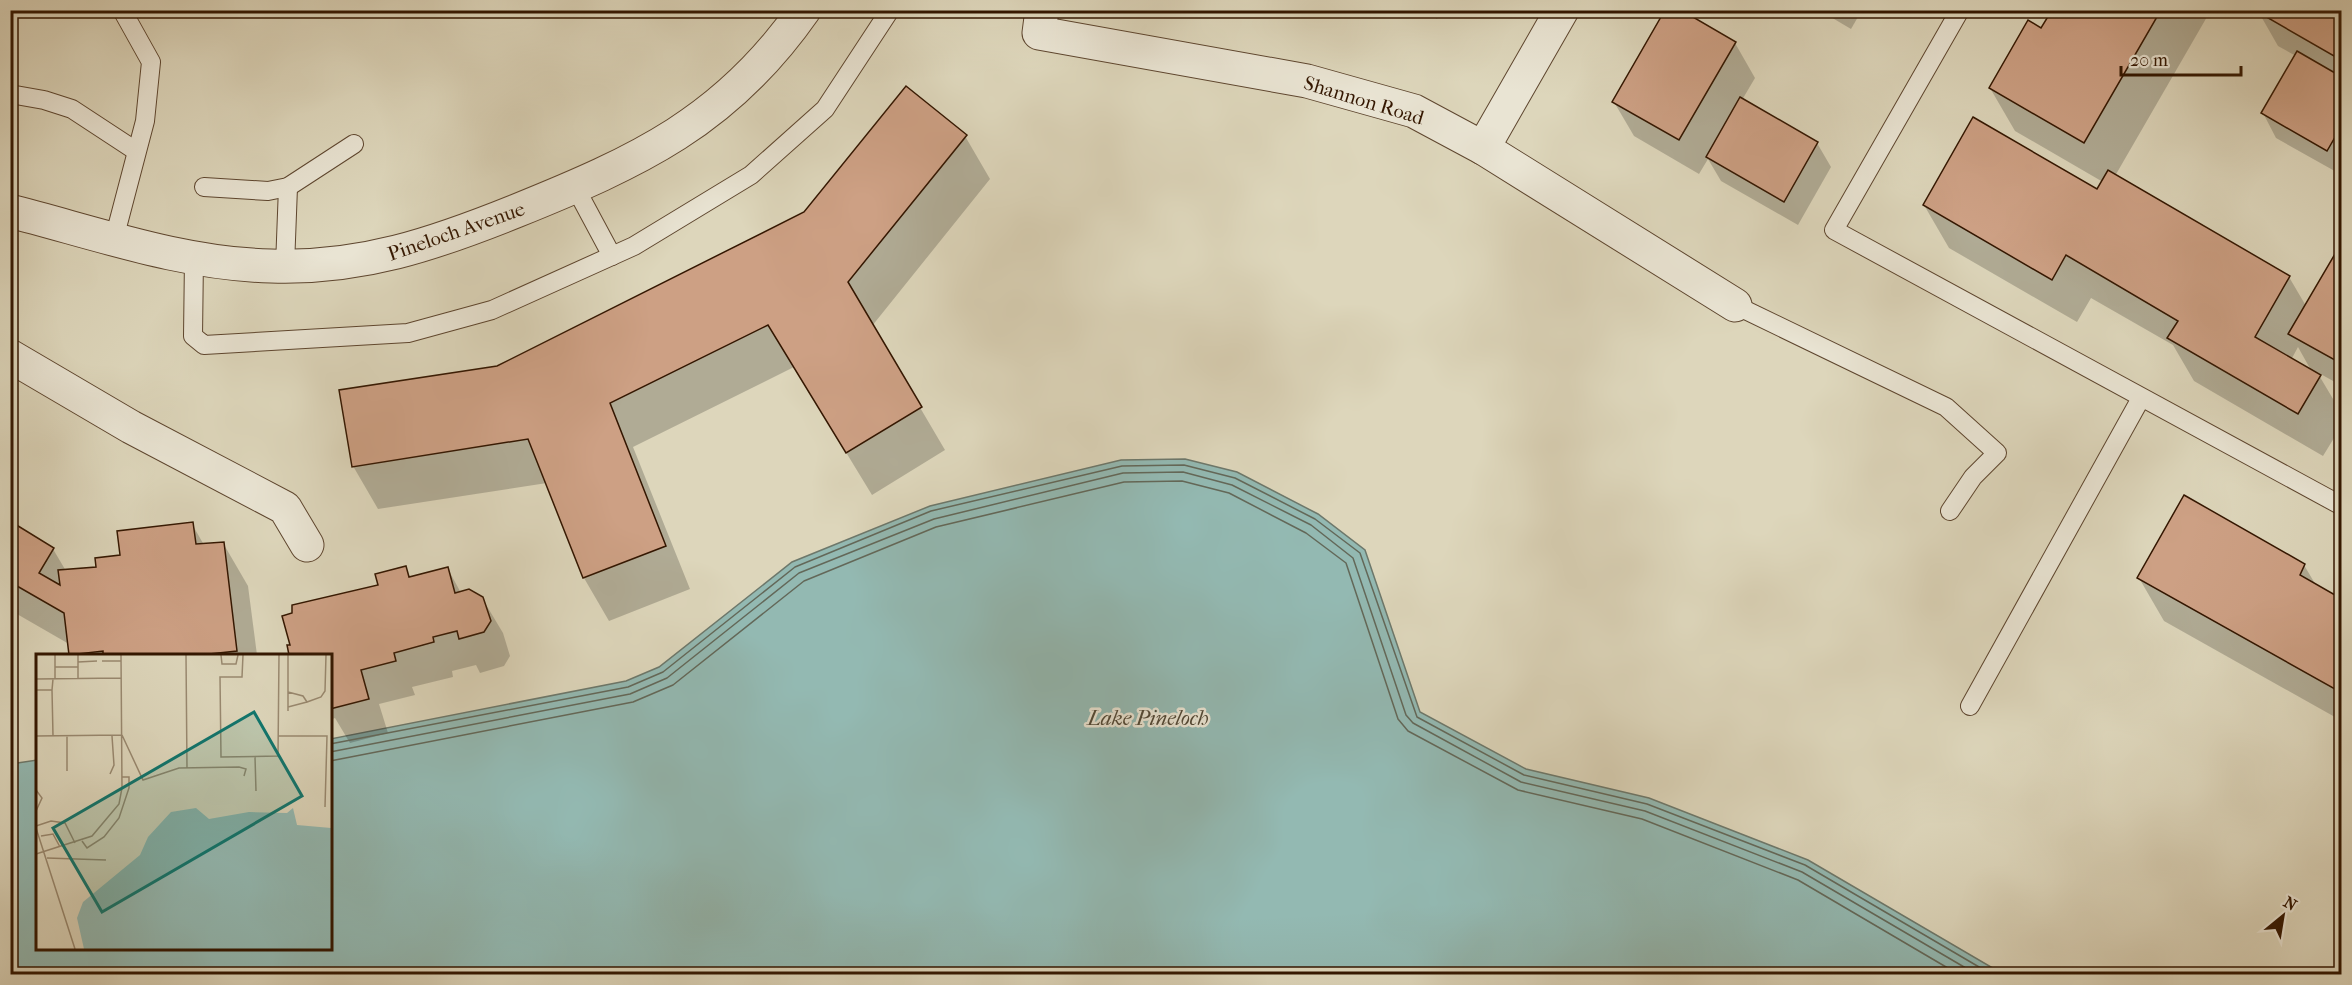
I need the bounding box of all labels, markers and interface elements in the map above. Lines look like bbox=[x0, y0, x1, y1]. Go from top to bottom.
scale bar bbox=[2121, 39, 2241, 77]
text: 20 m bbox=[2130, 50, 2168, 71]
street label: Shannon Road bbox=[1301, 71, 1428, 130]
street label: Pineloch Avenue bbox=[385, 197, 528, 266]
inset map bbox=[36, 654, 332, 949]
water label: Lake Pineloch bbox=[1086, 706, 1209, 730]
north arrow bbox=[2253, 886, 2313, 946]
text: N bbox=[2280, 892, 2301, 915]

